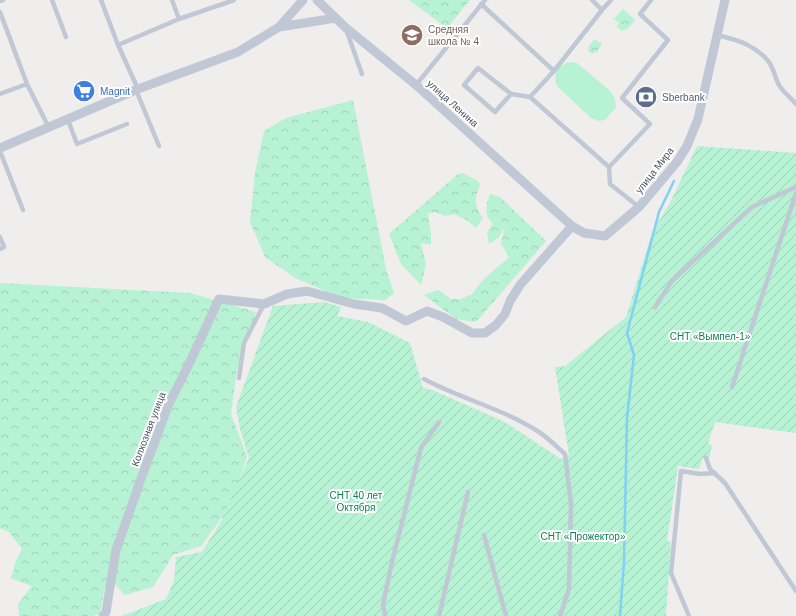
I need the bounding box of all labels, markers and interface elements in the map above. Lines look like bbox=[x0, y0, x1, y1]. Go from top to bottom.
school or university icon: Средняя школа № 4 bbox=[399, 22, 425, 48]
place label: Средняя школа № 4 bbox=[428, 24, 480, 47]
supermarket icon: Magnit bbox=[71, 78, 97, 104]
street label: улица Ленина bbox=[425, 78, 481, 129]
bank icon: Sberbank bbox=[633, 84, 659, 110]
place label: Magnit bbox=[100, 86, 130, 97]
place label: Sberbank bbox=[662, 92, 706, 103]
street label: улица Мира bbox=[633, 145, 676, 195]
park label: СНТ «Вымпел-1» bbox=[670, 331, 751, 342]
street label: Колхозная улица bbox=[129, 390, 168, 468]
park label: СНТ 40 лет Октября bbox=[330, 490, 383, 513]
park label: СНТ «Прожектор» bbox=[541, 531, 626, 542]

